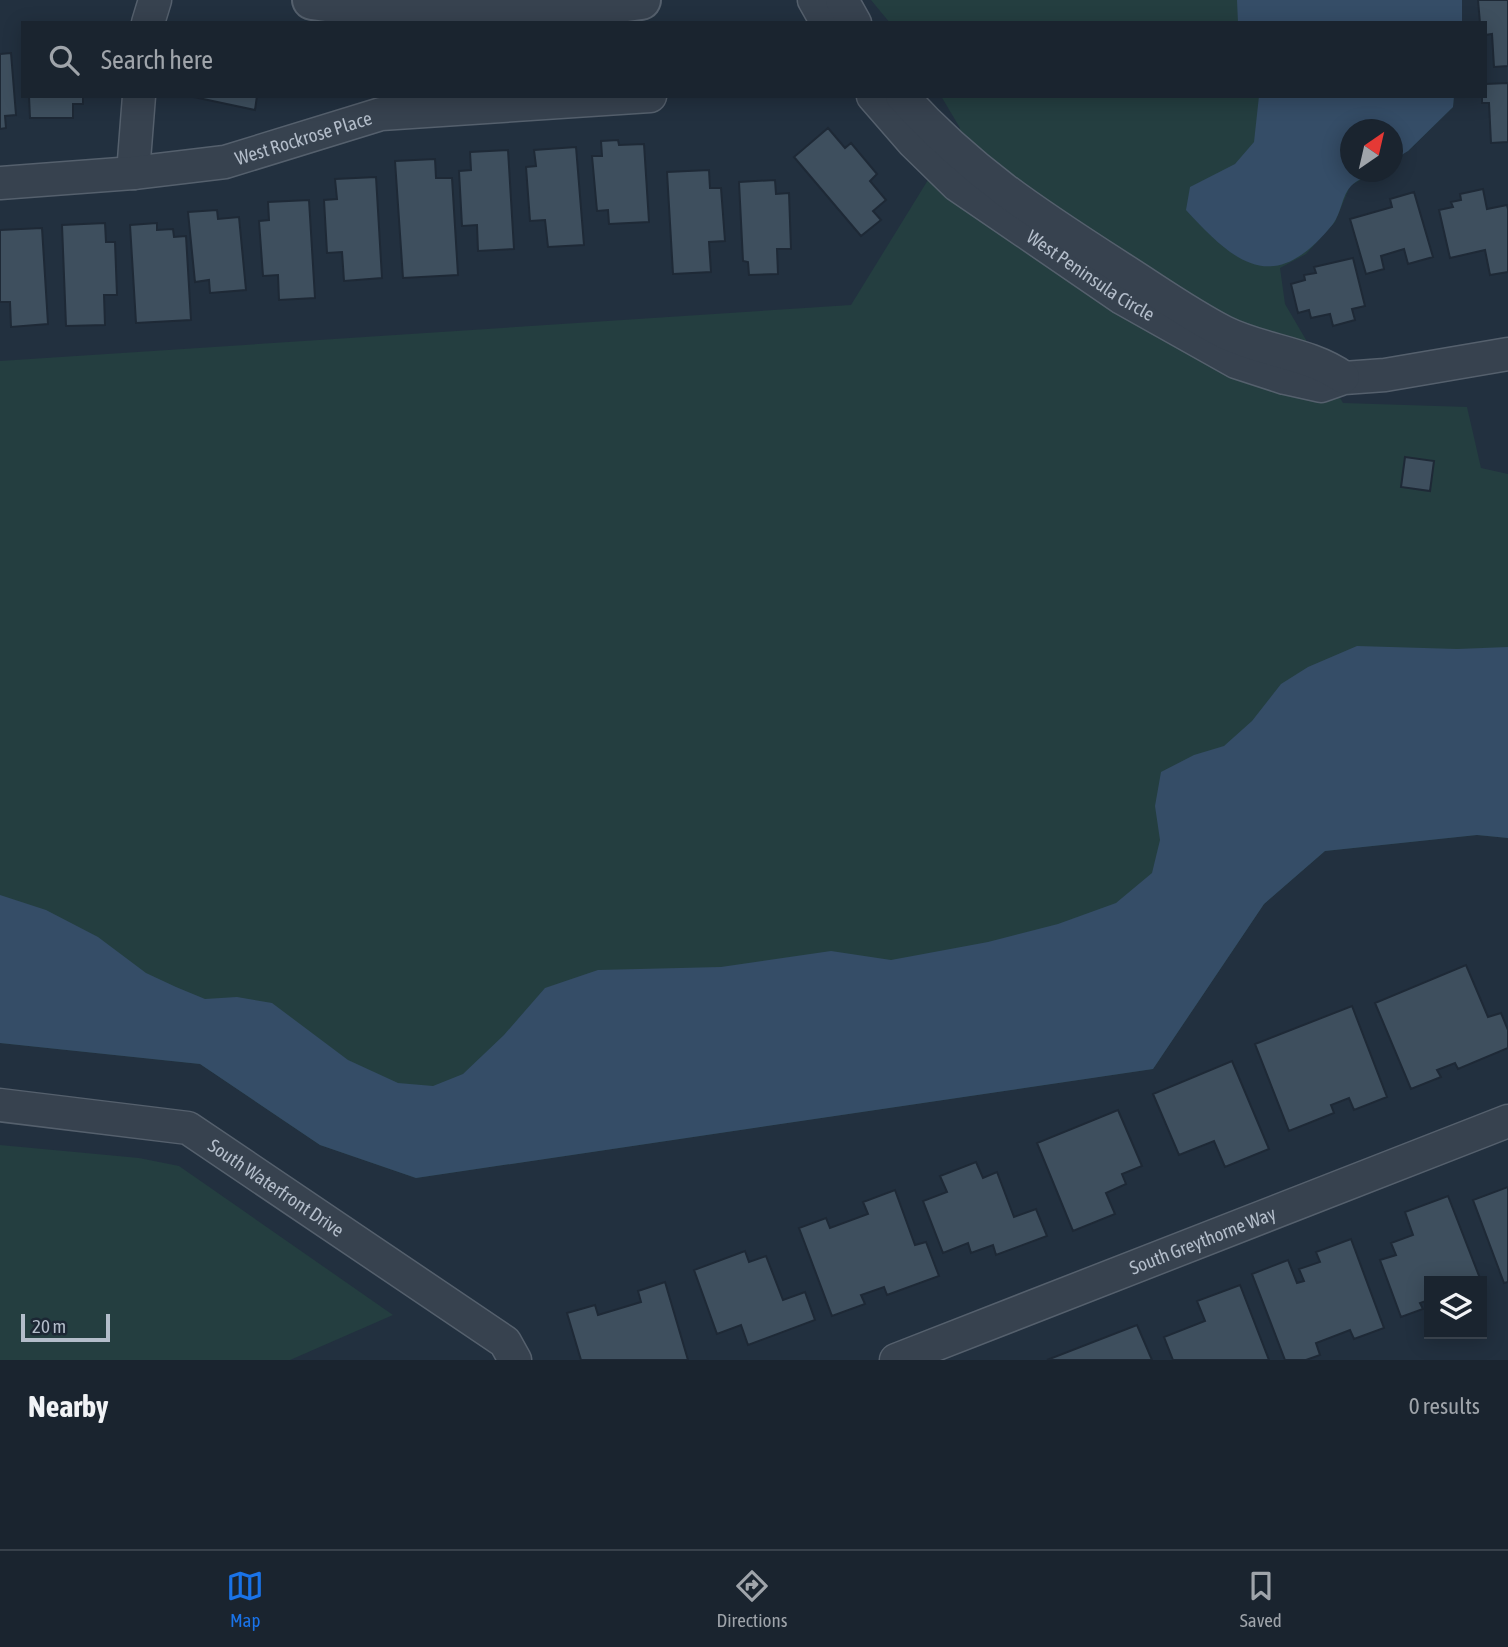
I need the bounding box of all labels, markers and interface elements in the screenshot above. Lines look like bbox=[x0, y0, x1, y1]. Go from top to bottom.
search box bbox=[21, 21, 1487, 98]
icon: search bbox=[45, 41, 83, 79]
text: Search here bbox=[101, 45, 213, 75]
street label: West Rockrose Place bbox=[232, 107, 374, 169]
north arrow bbox=[1340, 119, 1403, 182]
street label: West Peninsula Circle bbox=[1023, 225, 1159, 325]
street label: South Waterfront Drive bbox=[204, 1134, 348, 1241]
street label: South Greythorne Way bbox=[1126, 1202, 1279, 1279]
map controls bbox=[1424, 1276, 1487, 1339]
button: layers bbox=[1424, 1276, 1487, 1339]
scale bar bbox=[21, 1311, 110, 1343]
text: 20 m bbox=[32, 1315, 66, 1337]
text: Nearby bbox=[28, 1389, 108, 1423]
text: 0 results bbox=[1409, 1393, 1480, 1419]
tab: Map bbox=[226, 1567, 264, 1631]
tab: Directions bbox=[717, 1567, 787, 1631]
tab: Saved bbox=[1240, 1567, 1282, 1631]

